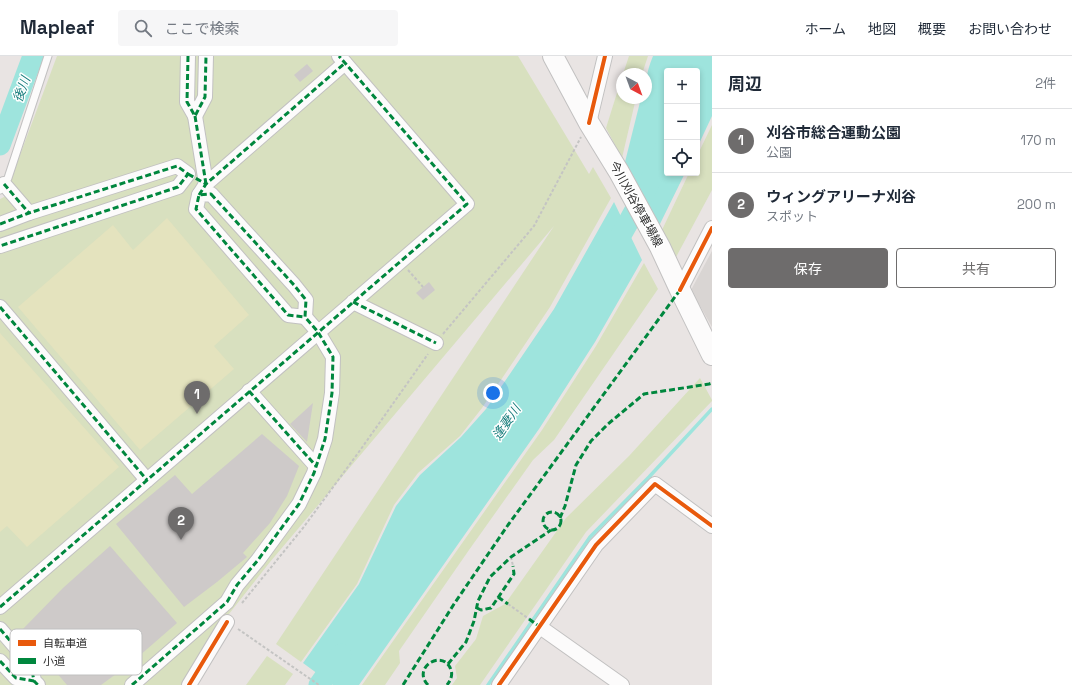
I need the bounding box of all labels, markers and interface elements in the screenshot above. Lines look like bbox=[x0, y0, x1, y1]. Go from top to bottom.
search box bbox=[118, 10, 398, 46]
text: Mapleaf bbox=[20, 15, 94, 40]
icon: search bbox=[132, 17, 154, 39]
text: ここで検索 bbox=[164, 19, 239, 38]
text: ホーム bbox=[804, 20, 846, 38]
text: 地図 bbox=[868, 20, 896, 38]
text: 概要 bbox=[918, 20, 946, 38]
text: お問い合わせ bbox=[968, 20, 1052, 38]
north arrow bbox=[616, 68, 652, 104]
map controls bbox=[664, 68, 700, 176]
button: + bbox=[664, 68, 700, 104]
water label: 後川 bbox=[9, 72, 35, 104]
text: 周辺 bbox=[728, 73, 762, 95]
text: 2件 bbox=[1035, 75, 1056, 92]
button: − bbox=[664, 104, 700, 140]
text: 刈谷市総合運動公園 bbox=[766, 123, 901, 142]
text: 1 bbox=[738, 132, 744, 149]
text: 170 m bbox=[1020, 132, 1056, 149]
button: locate bbox=[664, 140, 700, 176]
text: 公園 bbox=[766, 144, 792, 161]
street label: 今川刈谷停車場線 bbox=[606, 158, 666, 250]
text: ウィングアリーナ刈谷 bbox=[766, 187, 916, 206]
text: 2 bbox=[737, 196, 745, 213]
text: 200 m bbox=[1017, 196, 1056, 213]
text: スポット bbox=[766, 208, 818, 225]
button: 保存 bbox=[728, 248, 888, 288]
button: 共有 bbox=[896, 248, 1056, 288]
pin: 1 bbox=[184, 381, 210, 414]
your location bbox=[483, 383, 503, 403]
water label: 逢妻川 bbox=[488, 400, 525, 443]
pin: 2 bbox=[168, 507, 194, 540]
legend bbox=[10, 629, 142, 675]
text: 自転車道 bbox=[43, 636, 87, 650]
text: 小道 bbox=[43, 654, 65, 668]

